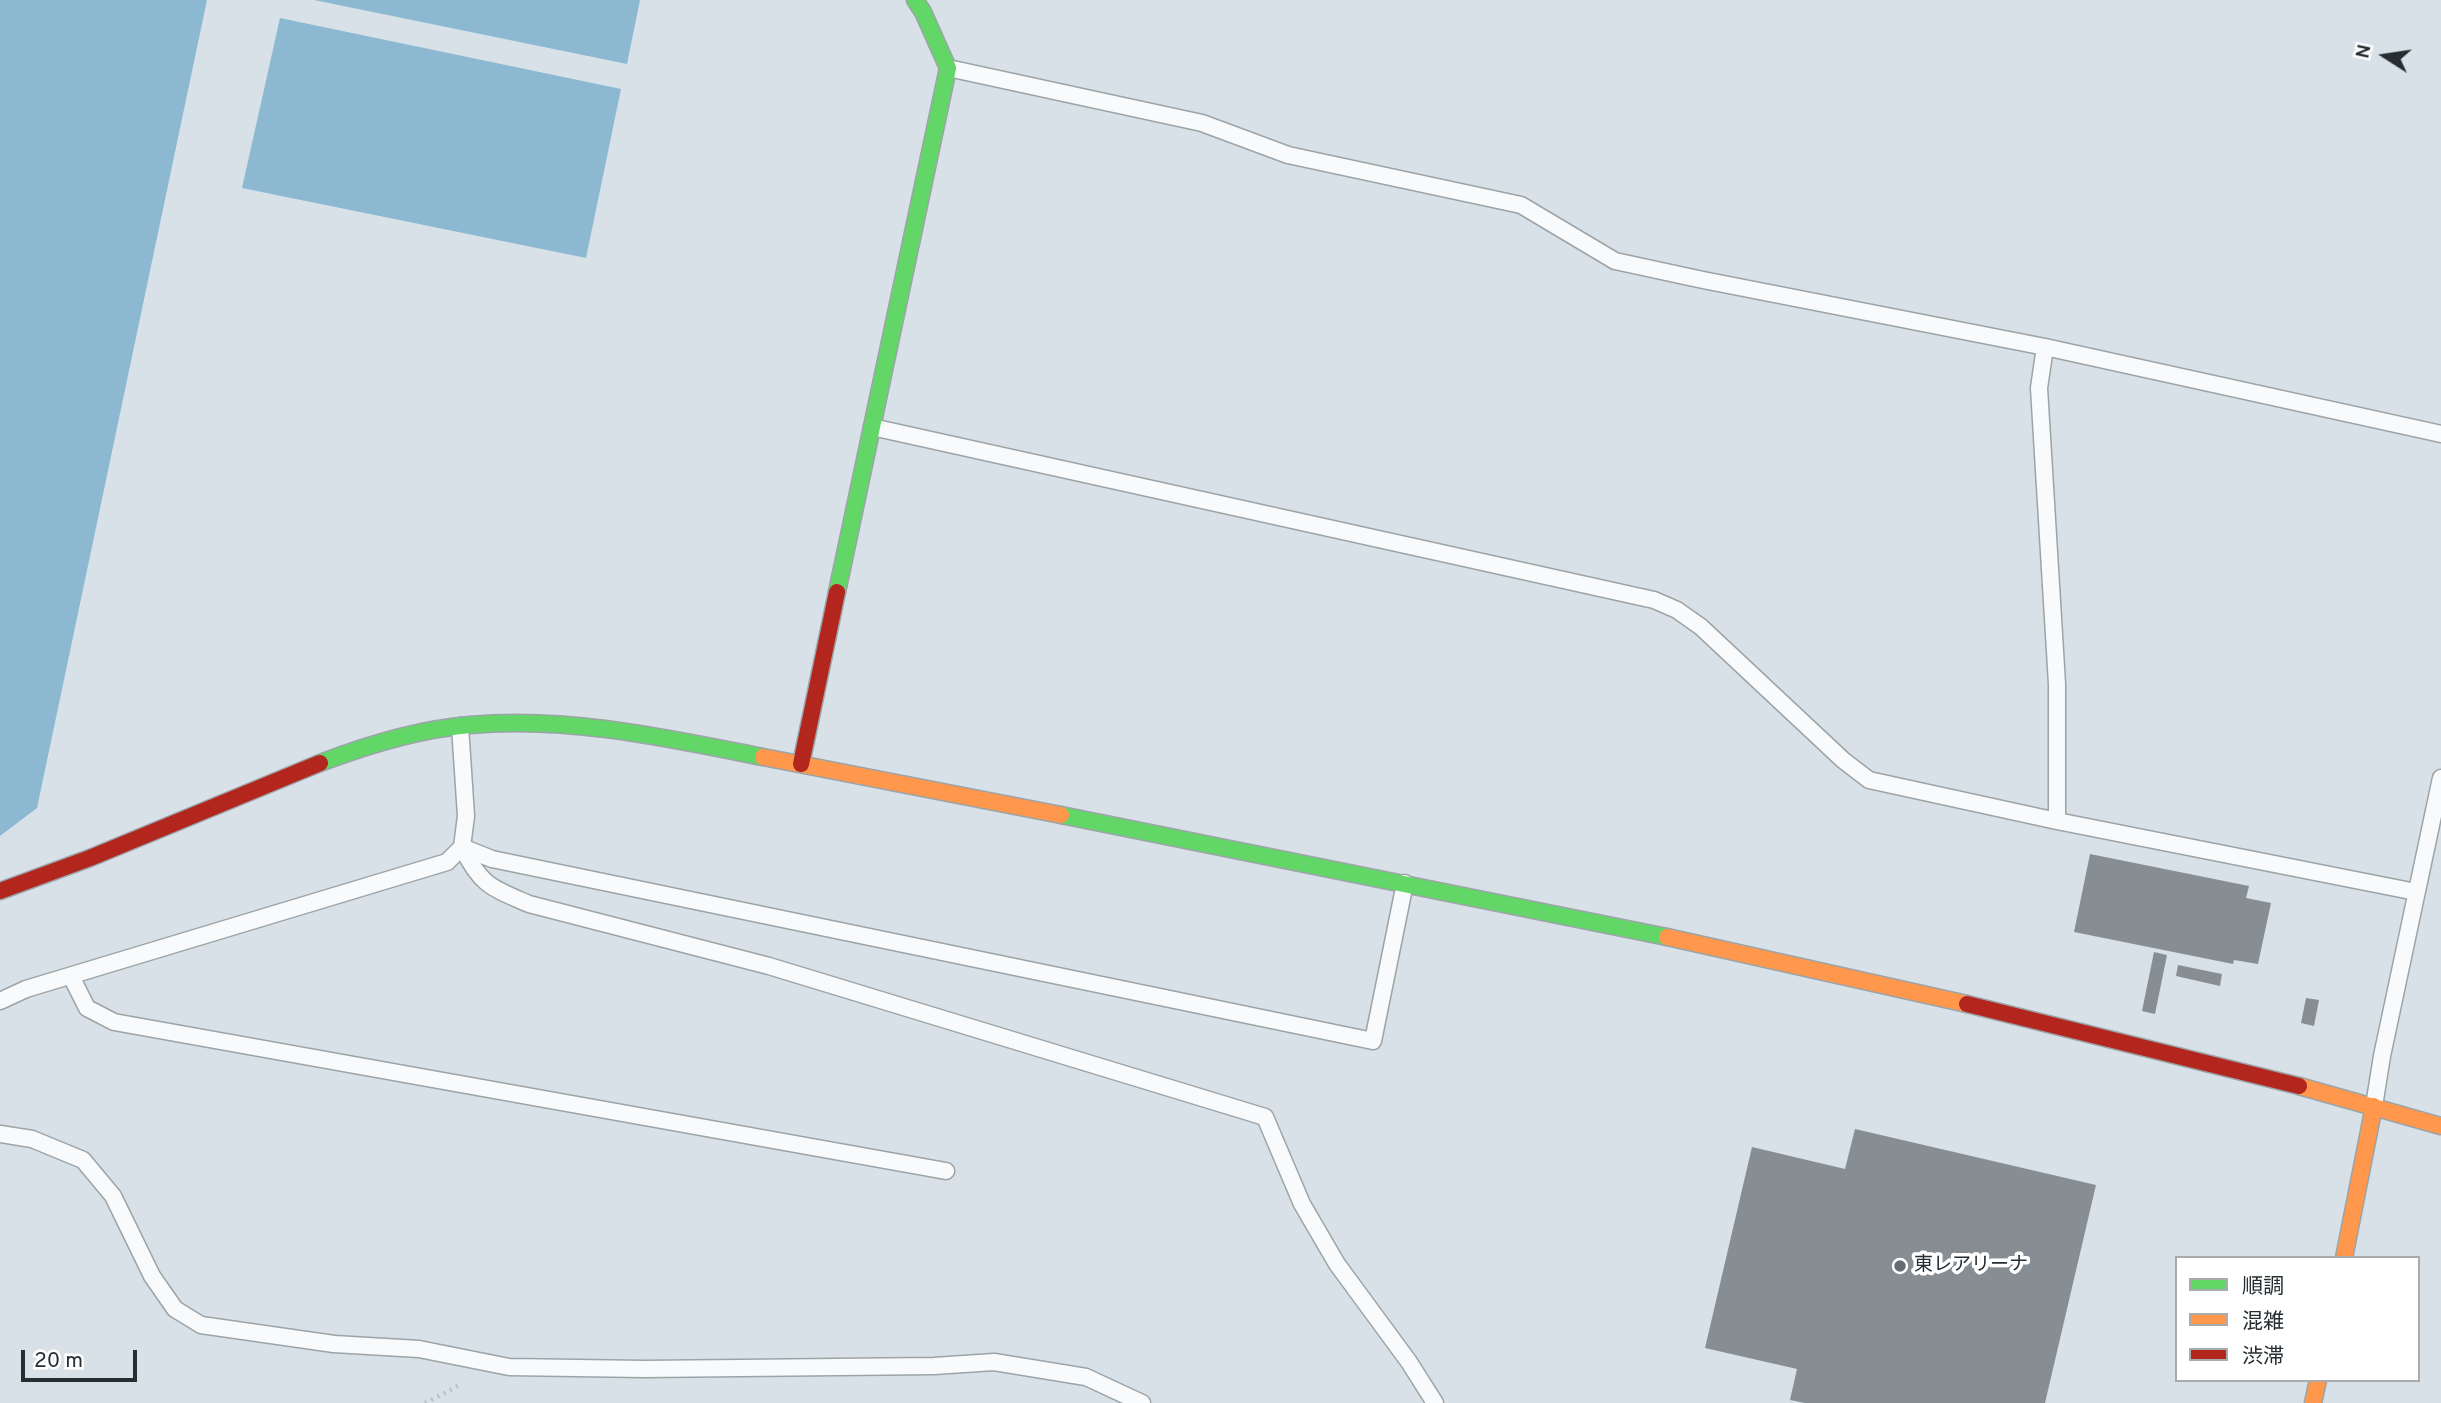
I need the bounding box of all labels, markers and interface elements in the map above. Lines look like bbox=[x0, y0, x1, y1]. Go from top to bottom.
north arrow bbox=[2350, 21, 2420, 91]
text: N bbox=[2351, 42, 2378, 61]
place label: 東レアリーナ bbox=[1914, 1255, 2028, 1277]
legend bbox=[2175, 1256, 2420, 1382]
marker: 東レアリーナ bbox=[1892, 1258, 1908, 1274]
text: 順調 bbox=[2242, 1274, 2284, 1301]
text: 混雑 bbox=[2242, 1309, 2284, 1336]
scale bar bbox=[24, 1336, 140, 1380]
text: 渋滞 bbox=[2242, 1344, 2284, 1371]
text: 20 m bbox=[34, 1348, 83, 1375]

